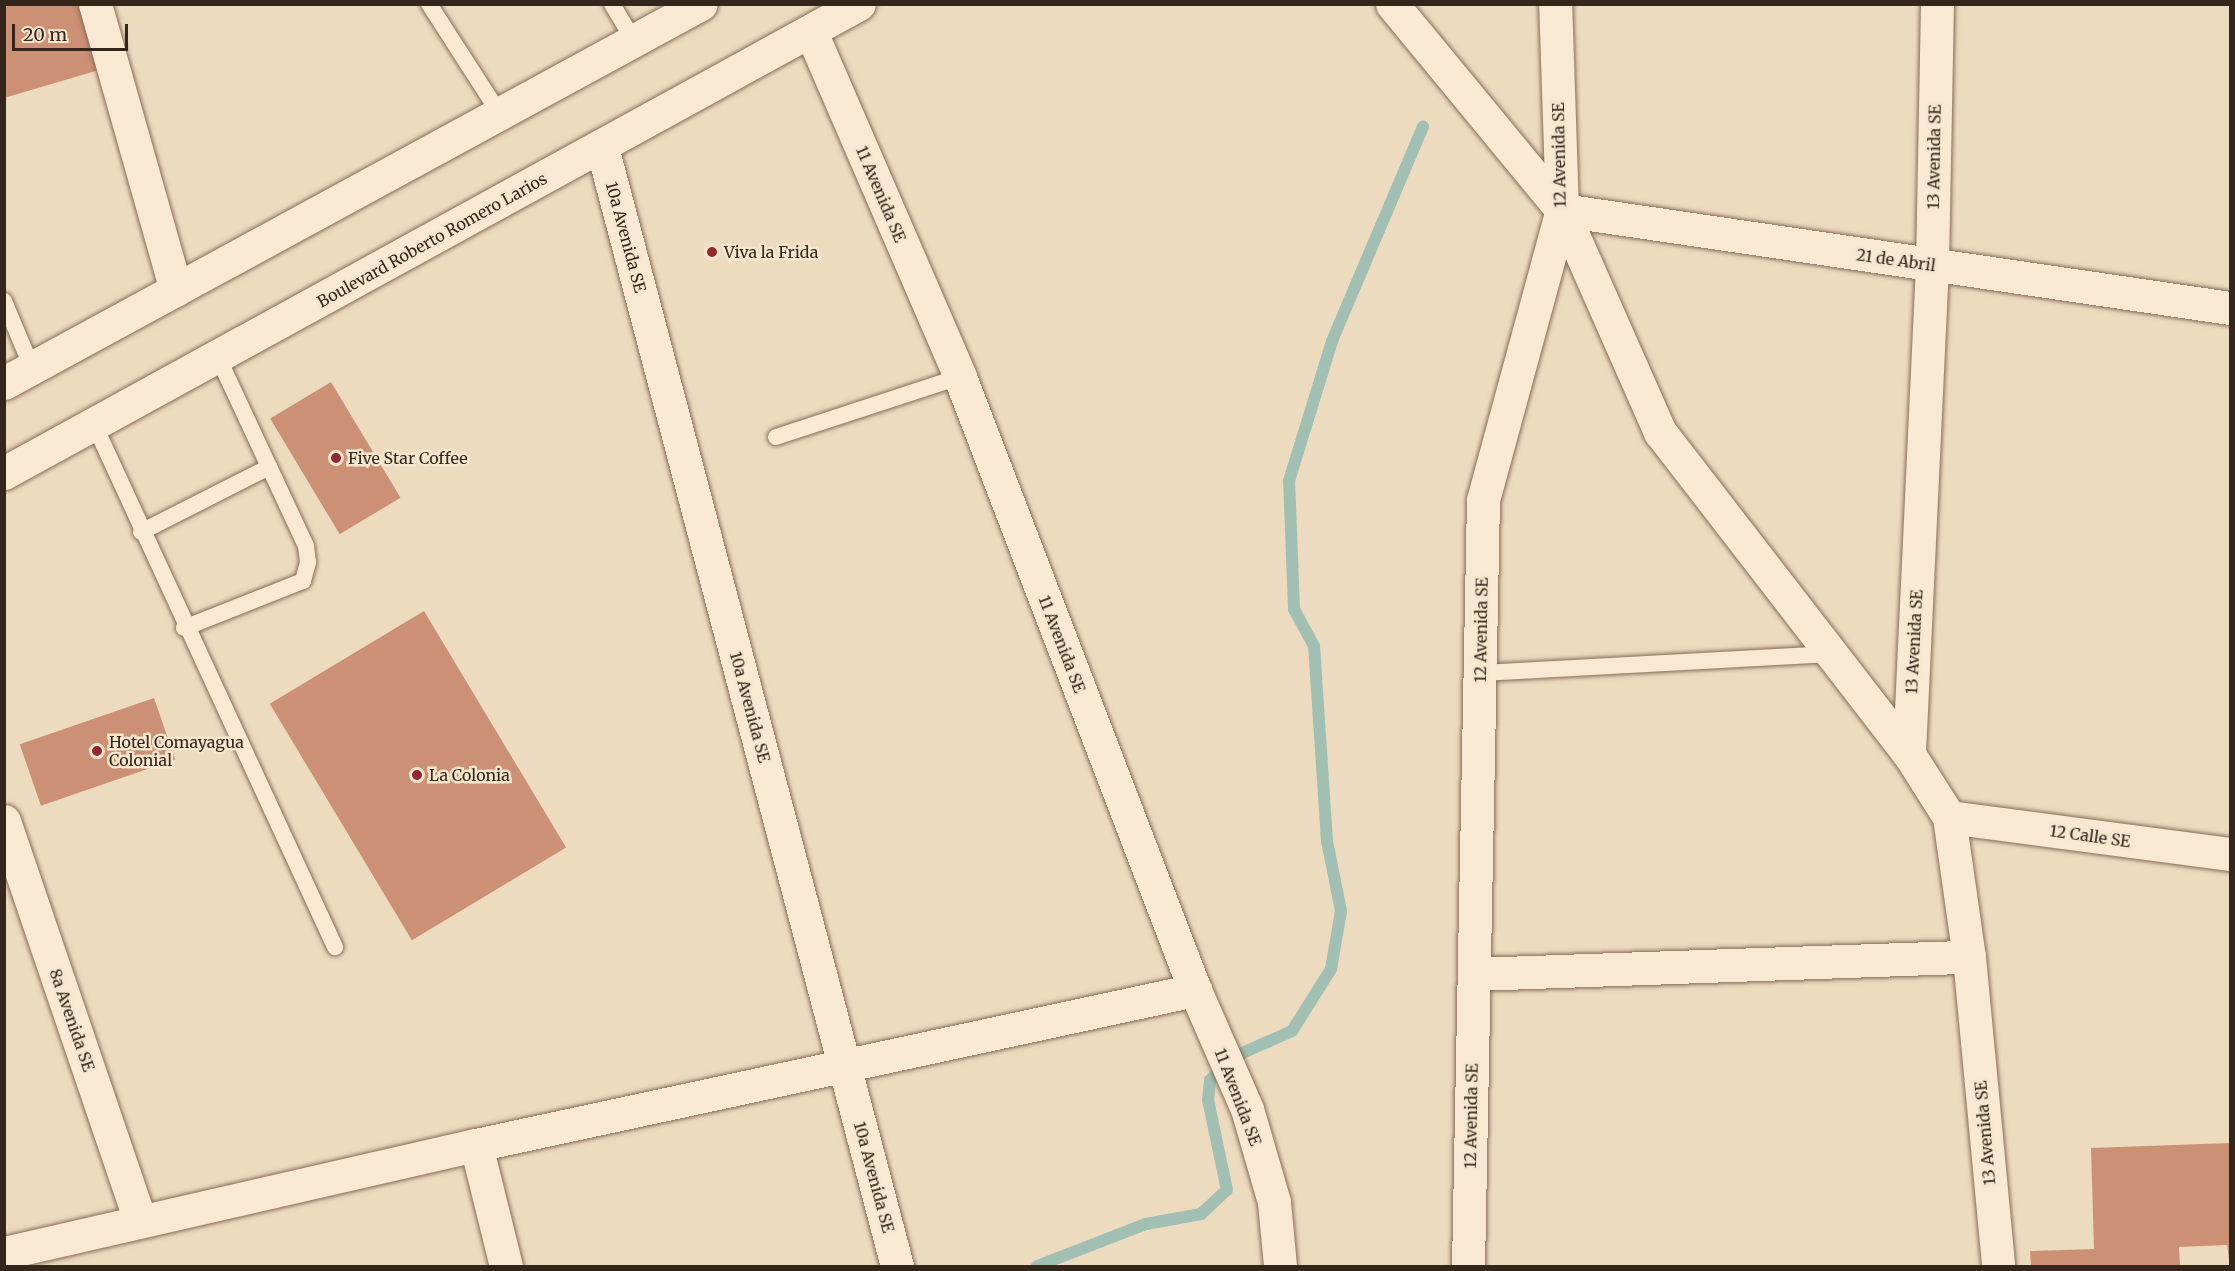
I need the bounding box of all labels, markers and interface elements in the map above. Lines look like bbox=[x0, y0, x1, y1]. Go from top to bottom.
scale bar bbox=[15, 12, 130, 50]
text: 20 m bbox=[23, 23, 67, 46]
street label: 12 Avenida SE bbox=[1548, 102, 1570, 208]
street label: 13 Avenida SE bbox=[1923, 105, 1945, 209]
street label: 11 Avenida SE bbox=[852, 143, 910, 245]
street label: Boulevard Roberto Romero Larios bbox=[314, 169, 550, 311]
street label: 10a Avenida SE bbox=[602, 179, 650, 295]
place label: Viva la Frida bbox=[724, 242, 818, 262]
marker: Viva la Frida bbox=[705, 245, 719, 259]
street label: 21 de Abril bbox=[1855, 245, 1937, 275]
place label: Five Star Coffee bbox=[348, 448, 468, 468]
marker: Five Star Coffee bbox=[329, 451, 343, 465]
street label: 12 Avenida SE bbox=[1470, 577, 1492, 683]
street label: 13 Avenida SE bbox=[1902, 589, 1926, 695]
street label: 11 Avenida SE bbox=[1035, 593, 1089, 695]
street label: 10a Avenida SE bbox=[726, 649, 774, 765]
place label: Hotel Comayagua Colonial bbox=[109, 732, 244, 770]
marker: Hotel Comayagua Colonial bbox=[90, 744, 104, 758]
place label: La Colonia bbox=[429, 765, 510, 785]
marker: La Colonia bbox=[410, 768, 424, 782]
street label: 12 Calle SE bbox=[2049, 821, 2131, 851]
street label: 8a Avenida SE bbox=[45, 966, 99, 1074]
street label: 11 Avenida SE bbox=[1211, 1046, 1265, 1148]
street label: 12 Avenida SE bbox=[1460, 1063, 1482, 1169]
street label: 13 Avenida SE bbox=[1971, 1080, 1999, 1186]
street label: 10a Avenida SE bbox=[850, 1119, 898, 1235]

